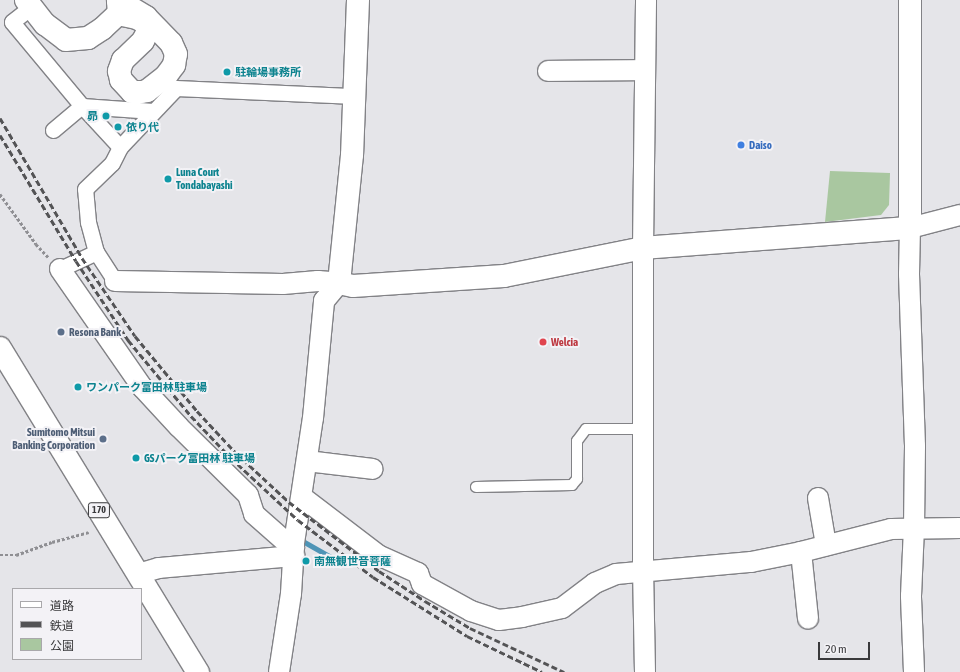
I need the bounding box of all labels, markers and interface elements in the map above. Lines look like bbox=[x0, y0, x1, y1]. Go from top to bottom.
place label: 駐輪場事務所 bbox=[235, 65, 301, 79]
marker: 駐輪場事務所 bbox=[222, 67, 232, 77]
place label: 昴 bbox=[87, 109, 98, 123]
marker: 昴 bbox=[101, 111, 111, 121]
place label: 依り代 bbox=[126, 120, 159, 134]
marker: 依り代 bbox=[113, 122, 123, 132]
place label: Daiso bbox=[749, 138, 772, 152]
marker: Daiso bbox=[736, 140, 746, 150]
place label: Luna Court Tondabayashi bbox=[176, 166, 233, 192]
marker: Luna Court Tondabayashi bbox=[163, 174, 173, 184]
place label: Resona Bank bbox=[69, 325, 121, 339]
marker: Resona Bank bbox=[56, 327, 66, 337]
place label: Welcia bbox=[551, 335, 578, 349]
marker: Welcia bbox=[538, 337, 548, 347]
place label: ワンパーク富田林駐車場 bbox=[86, 380, 207, 394]
marker: ワンパーク富田林駐車場 bbox=[73, 382, 83, 392]
place label: Sumitomo Mitsui Banking Corporation bbox=[12, 426, 95, 452]
marker: Sumitomo Mitsui Banking Corporation bbox=[98, 434, 108, 444]
place label: GSパーク富田林 駐車場 bbox=[144, 451, 255, 465]
marker: GSパーク富田林 駐車場 bbox=[131, 453, 141, 463]
road number: 170 bbox=[87, 502, 111, 518]
place label: 南無観世音菩薩 bbox=[314, 554, 391, 568]
marker: 南無観世音菩薩 bbox=[301, 556, 311, 566]
legend bbox=[12, 588, 142, 660]
text: 道路 bbox=[50, 599, 74, 613]
text: 鉄道 bbox=[50, 619, 74, 633]
scale bar bbox=[820, 634, 872, 660]
text: 公園 bbox=[50, 639, 74, 653]
text: 20 m bbox=[825, 642, 847, 656]

